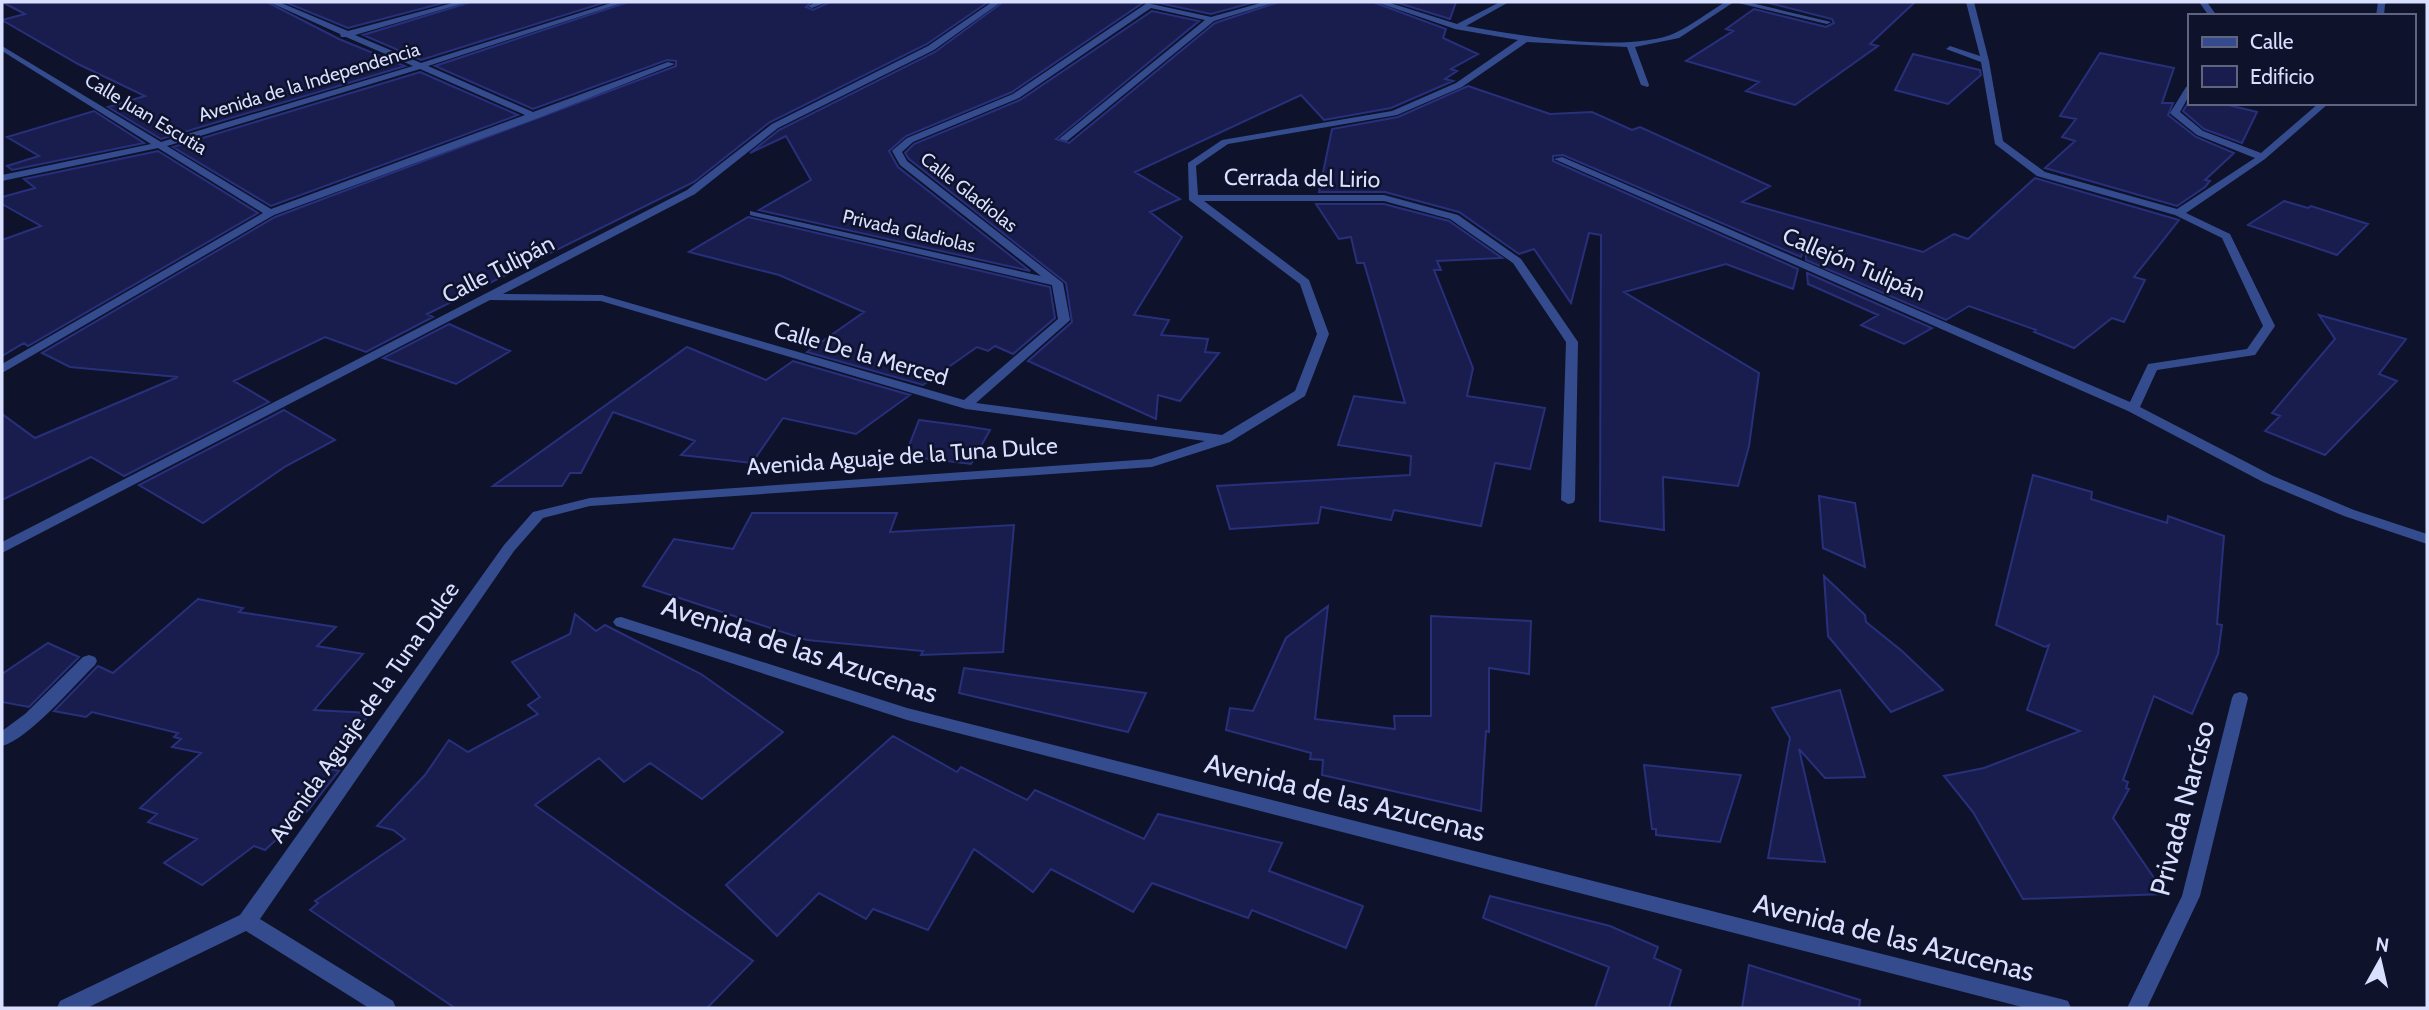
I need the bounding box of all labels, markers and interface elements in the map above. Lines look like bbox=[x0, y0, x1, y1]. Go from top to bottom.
legend bbox=[2188, 14, 2415, 105]
text: Calle bbox=[2250, 29, 2294, 54]
street label: Avenida de la Independencia bbox=[196, 37, 422, 127]
text: Edificio bbox=[2250, 64, 2314, 89]
street label: Calle Juan Escutia bbox=[81, 68, 211, 160]
street label: Calle Gladiolas bbox=[916, 147, 1022, 237]
street label: Cerrada del Lirio bbox=[1224, 163, 1380, 193]
street label: Privada Gladiolas bbox=[840, 205, 978, 258]
street label: Callejón Tulipán bbox=[1778, 221, 1930, 307]
street label: Calle Tulipán bbox=[437, 229, 559, 309]
street label: Calle De la Merced bbox=[771, 315, 951, 391]
street label: Avenida Aguaje de la Tuna Dulce bbox=[745, 431, 1059, 481]
street label: Avenida Aguaje de la Tuna Dulce bbox=[263, 576, 465, 848]
street label: Avenida de las Azucenas bbox=[658, 588, 942, 710]
street label: Privada Narcíso bbox=[2142, 717, 2222, 899]
street label: Avenida de las Azucenas bbox=[1201, 746, 1489, 848]
street label: Avenida de las Azucenas bbox=[1750, 886, 2038, 988]
north arrow bbox=[2345, 926, 2415, 996]
text: N bbox=[2374, 932, 2391, 957]

